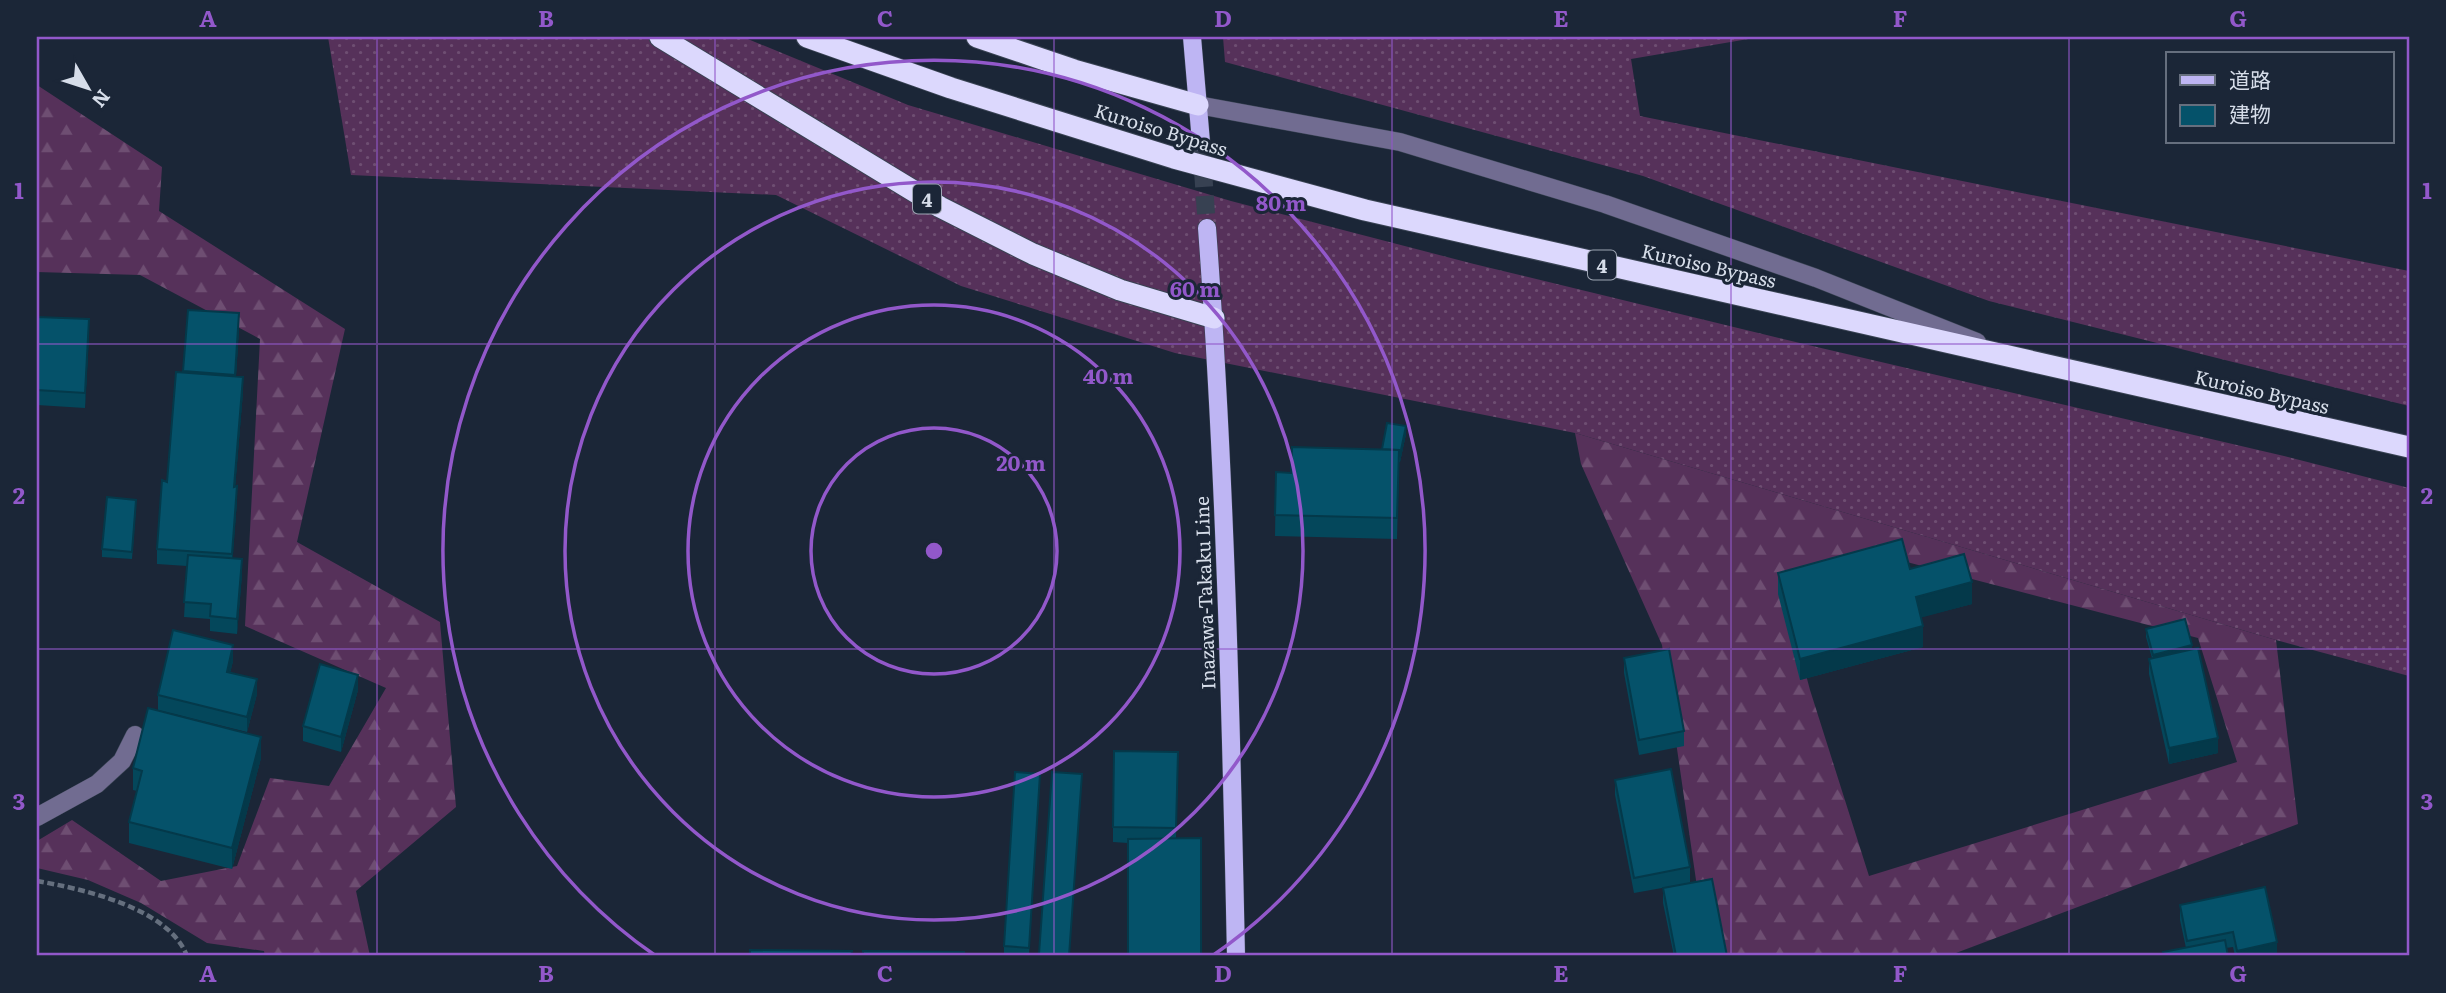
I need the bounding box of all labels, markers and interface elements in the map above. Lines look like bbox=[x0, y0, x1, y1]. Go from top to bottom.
text: A bbox=[199, 0, 217, 34]
text: B bbox=[538, 0, 554, 34]
text: C bbox=[877, 0, 893, 34]
text: D bbox=[1214, 0, 1232, 34]
text: E bbox=[1553, 0, 1569, 34]
text: F bbox=[1893, 0, 1908, 34]
text: G bbox=[2229, 0, 2247, 34]
north arrow bbox=[52, 52, 122, 122]
legend bbox=[2166, 52, 2394, 144]
text: 道路 bbox=[2229, 63, 2271, 94]
text: N bbox=[86, 84, 118, 114]
street label: Kuroiso Bypass bbox=[1091, 96, 1231, 163]
text: 建物 bbox=[2229, 97, 2271, 128]
text: 1 bbox=[14, 172, 24, 206]
text: 1 bbox=[2422, 172, 2432, 206]
road number: 4 bbox=[913, 184, 941, 214]
text: 80 m bbox=[1256, 186, 1306, 217]
street label: Kuroiso Bypass bbox=[1639, 236, 1779, 294]
road number: 4 bbox=[1588, 250, 1616, 279]
text: 60 m bbox=[1170, 272, 1220, 303]
text: 40 m bbox=[1083, 359, 1133, 390]
street label: Kuroiso Bypass bbox=[2192, 362, 2332, 420]
text: 20 m bbox=[996, 446, 1046, 477]
text: 2 bbox=[13, 477, 25, 511]
text: 2 bbox=[2421, 477, 2433, 511]
street label: Inazawa-Takaku Line bbox=[1187, 496, 1221, 690]
centre of rings bbox=[922, 539, 946, 563]
text: 3 bbox=[13, 783, 25, 817]
text: 3 bbox=[2421, 783, 2433, 817]
text: A bbox=[199, 955, 217, 989]
text: B bbox=[538, 955, 554, 989]
text: C bbox=[877, 955, 893, 989]
text: D bbox=[1214, 955, 1232, 989]
text: E bbox=[1553, 955, 1569, 989]
text: F bbox=[1893, 955, 1908, 989]
text: G bbox=[2229, 955, 2247, 989]

